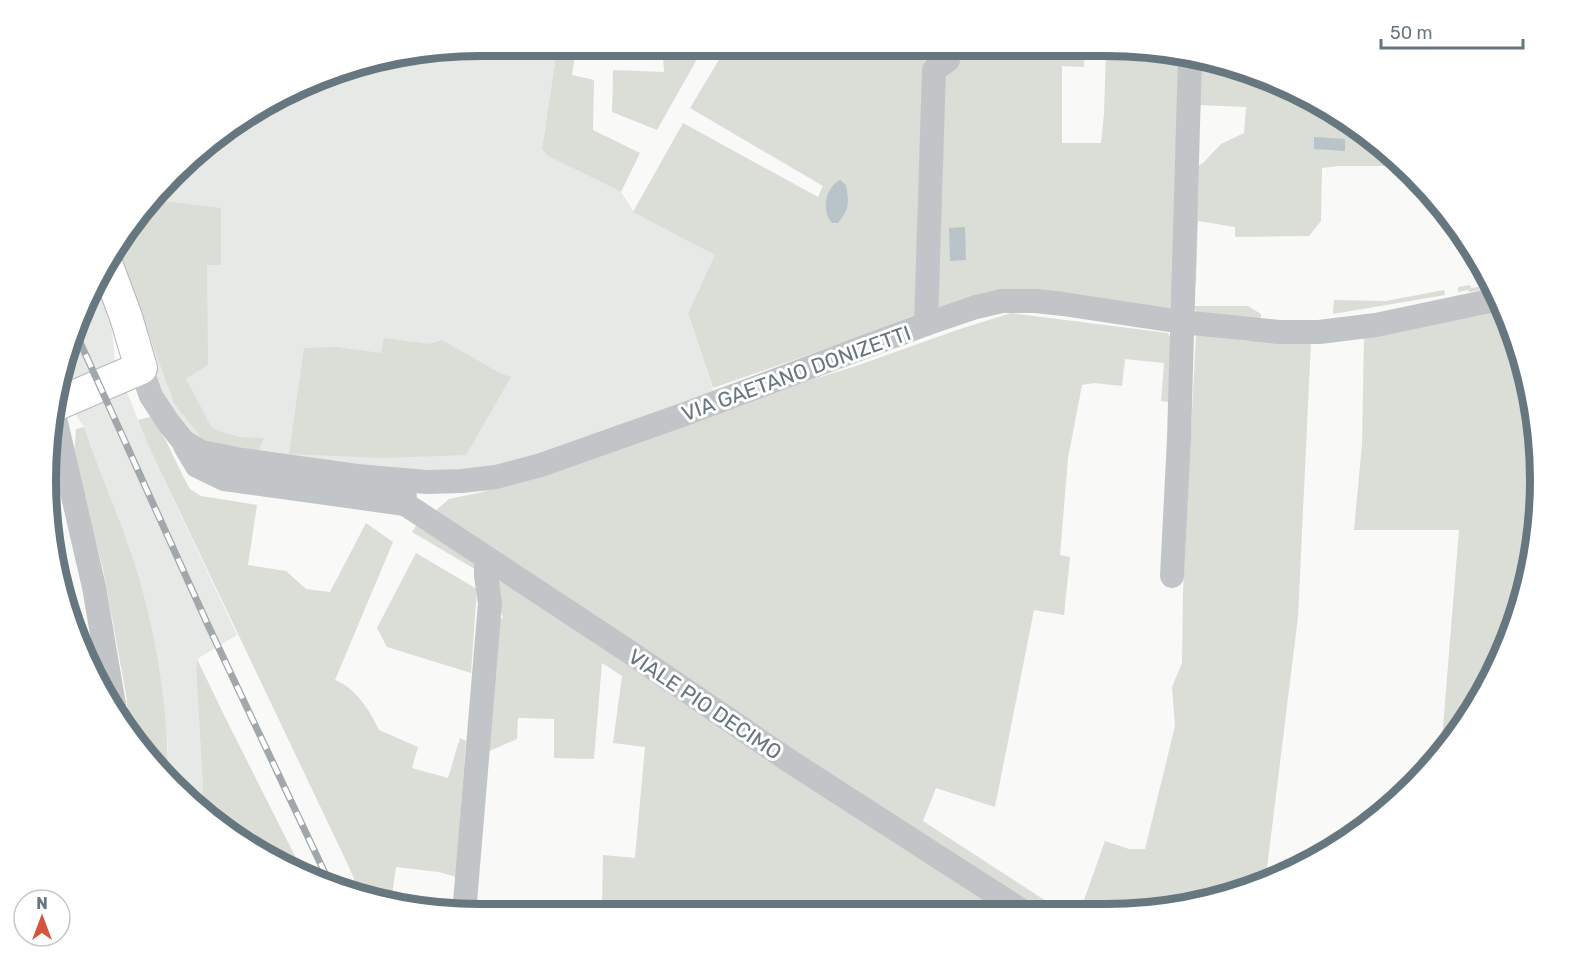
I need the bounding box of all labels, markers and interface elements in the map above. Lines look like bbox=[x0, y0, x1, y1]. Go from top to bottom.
scale bar bbox=[1381, 12, 1524, 50]
text: 50 m bbox=[1390, 22, 1433, 44]
street label: VIA GAETANO DONIZETTI bbox=[678, 320, 914, 426]
street label: VIALE PIO DECIMO bbox=[624, 643, 786, 765]
north arrow bbox=[12, 888, 72, 948]
text: N bbox=[36, 894, 48, 913]

